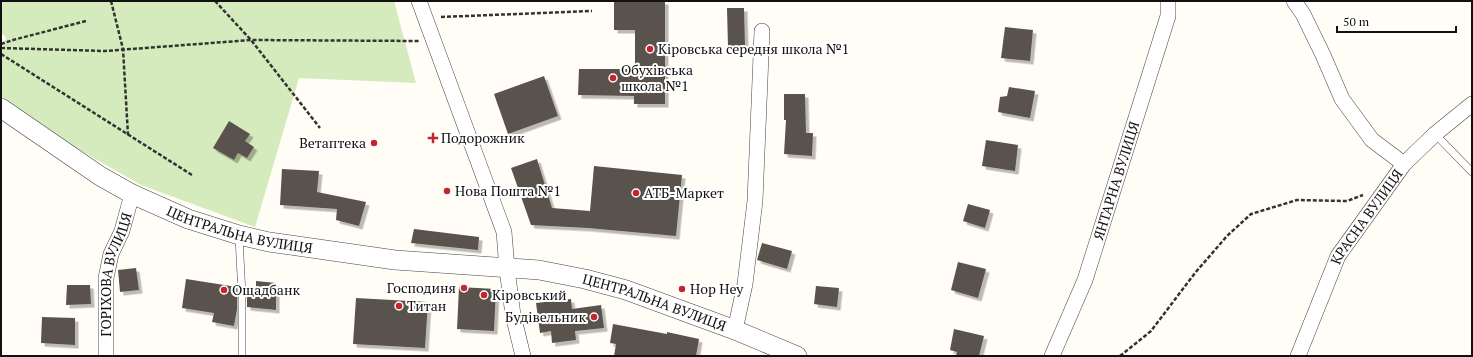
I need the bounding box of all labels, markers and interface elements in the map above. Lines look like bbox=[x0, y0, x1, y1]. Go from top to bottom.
scale bar bbox=[1337, 8, 1456, 34]
text: 50 m bbox=[1343, 14, 1370, 29]
place label: Кіровська середня школа №1 bbox=[658, 39, 849, 58]
marker: Кіровська середня школа №1 bbox=[645, 44, 655, 54]
place label: Обухівська школа №1 bbox=[621, 60, 693, 95]
marker: Обухівська школа №1 bbox=[608, 73, 618, 83]
street label: ЯНТАРНА ВУЛИЦЯ bbox=[1088, 119, 1143, 242]
place label: Подорожник bbox=[441, 128, 525, 147]
place label: Ветаптека bbox=[299, 133, 366, 152]
marker: Подорожник bbox=[428, 133, 438, 143]
marker: Ветаптека bbox=[369, 138, 379, 148]
street label: КРАСНА ВУЛИЦЯ bbox=[1326, 165, 1406, 267]
place label: Нова Пошта №1 bbox=[455, 181, 561, 200]
place label: АТБ-Маркет bbox=[644, 183, 724, 202]
marker: Нова Пошта №1 bbox=[442, 186, 452, 196]
marker: АТБ-Маркет bbox=[631, 188, 641, 198]
street label: ЦЕНТРАЛЬНА ВУЛИЦЯ bbox=[164, 201, 314, 257]
street label: ГОРІХОВА ВУЛИЦЯ bbox=[96, 210, 136, 337]
street label: ЦЕНТРАЛЬНА ВУЛИЦЯ bbox=[581, 269, 729, 335]
place label: Господиня bbox=[387, 278, 456, 297]
place label: Hop Hey bbox=[690, 279, 744, 298]
place label: Ощадбанк bbox=[232, 280, 300, 299]
marker: Господиня bbox=[459, 283, 469, 293]
marker: Hop Hey bbox=[677, 284, 687, 294]
marker: Ощадбанк bbox=[219, 285, 229, 295]
place label: Кіровський bbox=[492, 285, 567, 304]
marker: Кіровський bbox=[479, 290, 489, 300]
place label: Титан bbox=[407, 296, 447, 315]
marker: Титан bbox=[394, 301, 404, 311]
place label: Будівельник bbox=[505, 307, 586, 326]
marker: Будівельник bbox=[589, 312, 599, 322]

